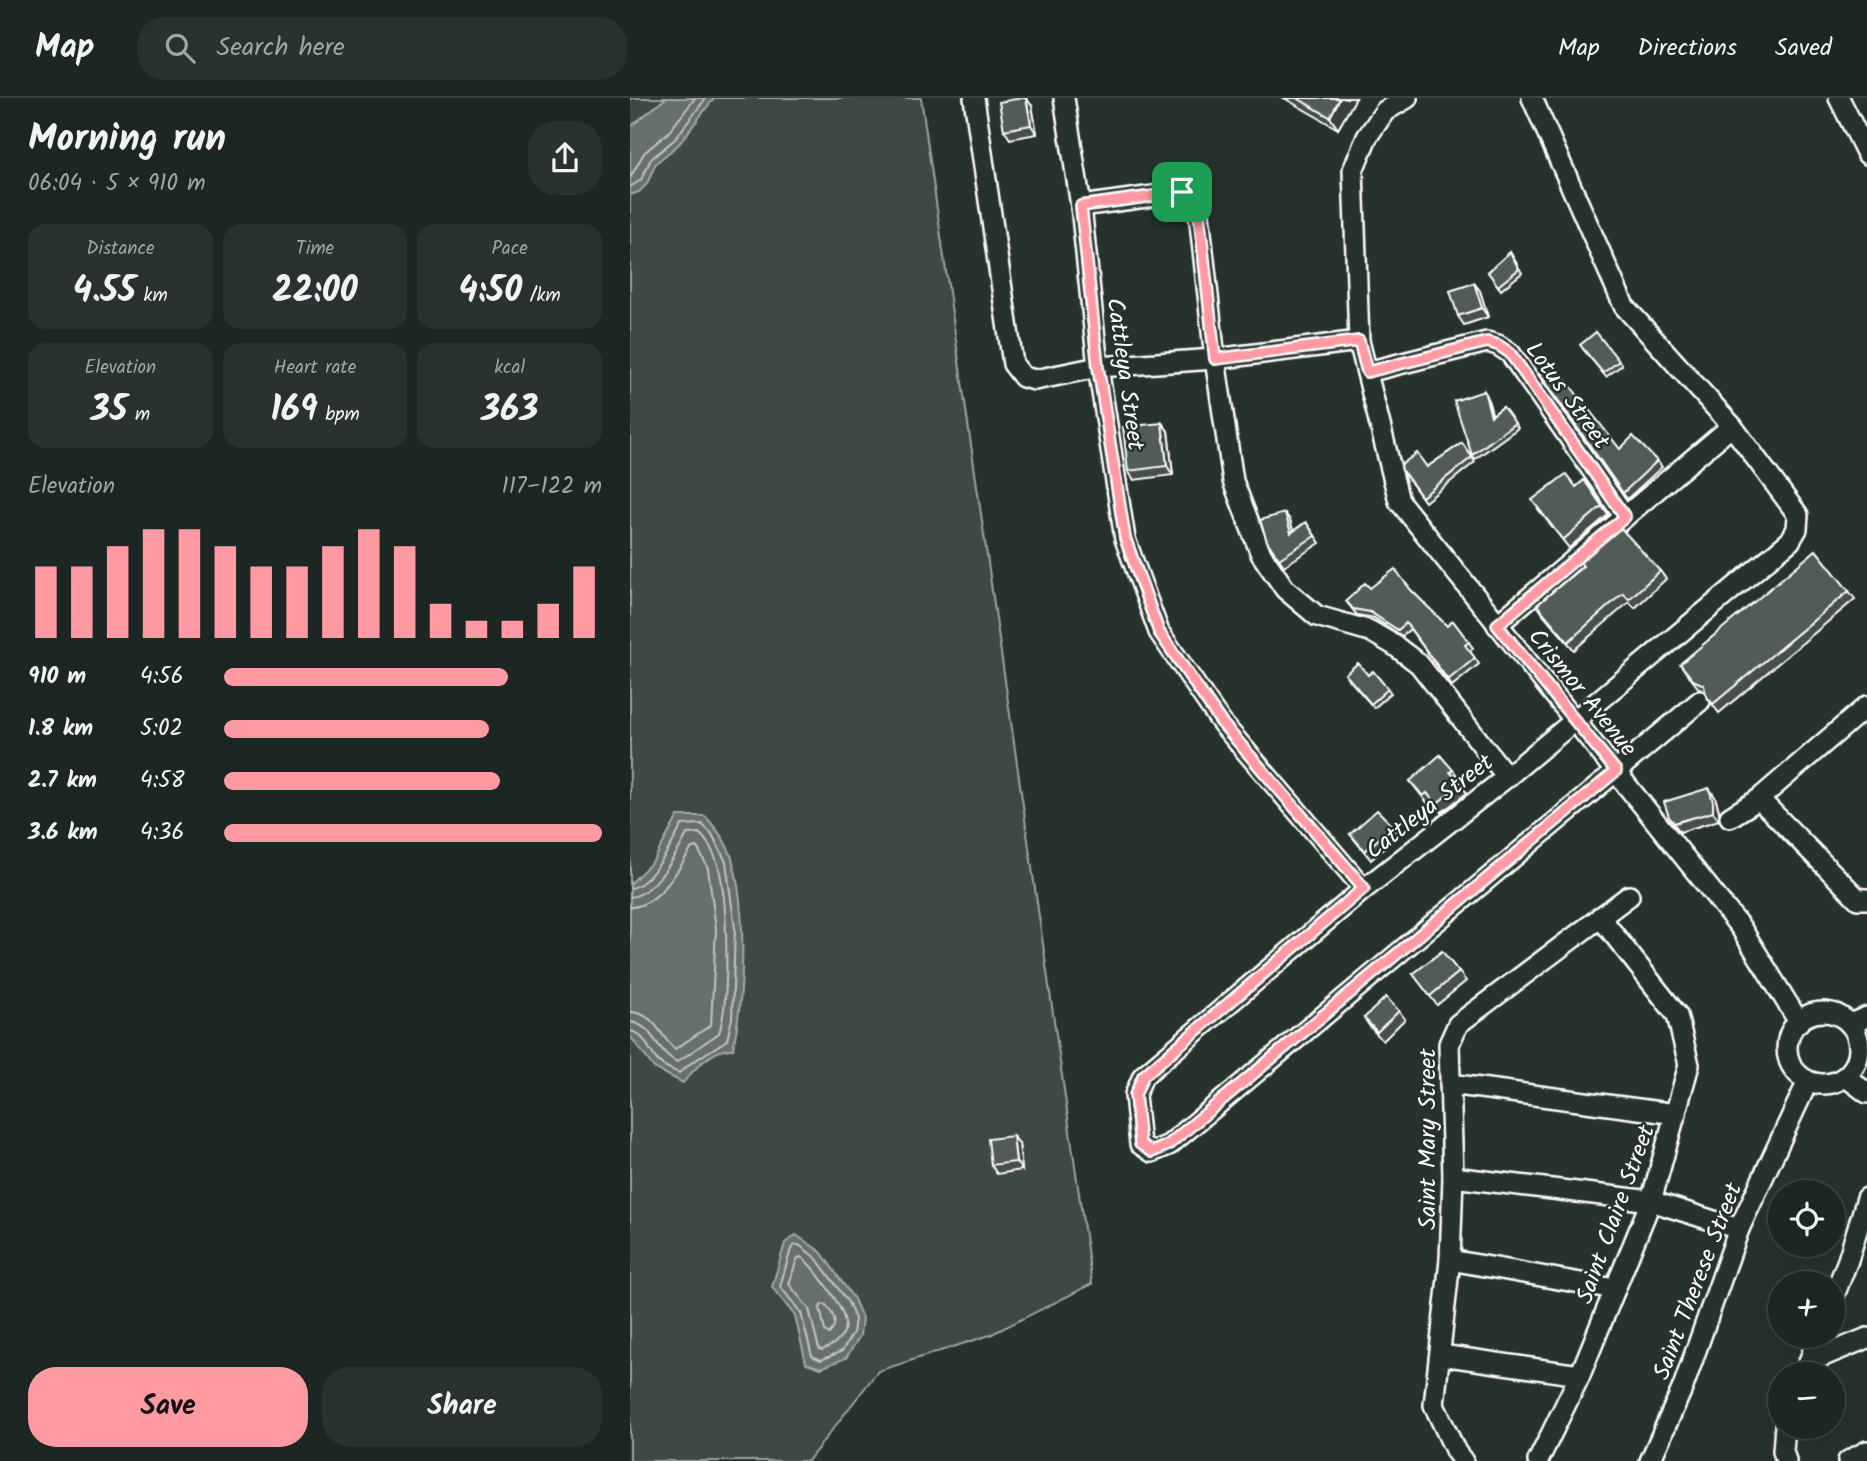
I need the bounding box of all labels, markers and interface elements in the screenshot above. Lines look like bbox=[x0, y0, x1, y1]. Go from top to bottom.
search box bbox=[137, 17, 627, 80]
text: Map bbox=[35, 22, 95, 75]
text: Search here bbox=[217, 27, 345, 69]
icon: search bbox=[161, 29, 199, 67]
text: Map bbox=[1558, 29, 1600, 68]
text: Directions bbox=[1638, 29, 1737, 68]
text: Saved bbox=[1775, 29, 1832, 68]
text: Morning run bbox=[28, 110, 226, 170]
button: share bbox=[528, 121, 602, 195]
pin bbox=[1152, 162, 1212, 222]
text: 06:04 · 5 × 910 m bbox=[28, 166, 206, 202]
icon: arrive bbox=[1163, 173, 1201, 211]
text: Distance bbox=[86, 234, 154, 264]
text: Time bbox=[296, 234, 334, 264]
text: Pace bbox=[492, 234, 528, 264]
text: 4.55 bbox=[73, 264, 136, 320]
text: 22:00 bbox=[272, 264, 358, 320]
text: 4:50 bbox=[459, 264, 522, 320]
text: km bbox=[136, 281, 168, 311]
text: /km bbox=[522, 281, 561, 311]
street label: Cattleya Street bbox=[1094, 295, 1155, 454]
street label: Lotus Street bbox=[1514, 334, 1620, 459]
text: Elevation bbox=[84, 353, 156, 383]
text: Heart rate bbox=[274, 353, 356, 383]
text: kcal bbox=[494, 353, 525, 383]
text: 35 bbox=[91, 383, 127, 439]
text: 169 bbox=[270, 383, 318, 439]
text: 363 bbox=[481, 383, 538, 439]
text: m bbox=[127, 400, 150, 430]
text: bpm bbox=[318, 400, 360, 430]
text: Elevation bbox=[28, 469, 115, 505]
text: 117–122 m bbox=[501, 469, 602, 505]
street label: Crismor Avenue bbox=[1517, 620, 1646, 766]
text: 910 m bbox=[28, 659, 86, 695]
text: 4:56 bbox=[140, 659, 183, 695]
text: 1.8 km bbox=[28, 711, 93, 747]
text: 5:02 bbox=[140, 711, 183, 747]
street label: Cattleya Street bbox=[1357, 744, 1503, 870]
text: 2.7 km bbox=[28, 763, 97, 799]
text: 4:58 bbox=[140, 763, 185, 799]
text: 3.6 km bbox=[28, 815, 98, 851]
text: 4:36 bbox=[140, 815, 184, 851]
street label: Saint Mary Street bbox=[1409, 1048, 1448, 1230]
street label: Saint Claire Street bbox=[1566, 1119, 1667, 1309]
street label: Saint Therese Street bbox=[1643, 1177, 1754, 1386]
map controls bbox=[1768, 1180, 1845, 1439]
button: locate bbox=[1768, 1180, 1845, 1257]
button: + bbox=[1768, 1271, 1845, 1348]
button: − bbox=[1768, 1362, 1845, 1439]
button: Save bbox=[28, 1367, 308, 1447]
button: Share bbox=[322, 1367, 602, 1447]

